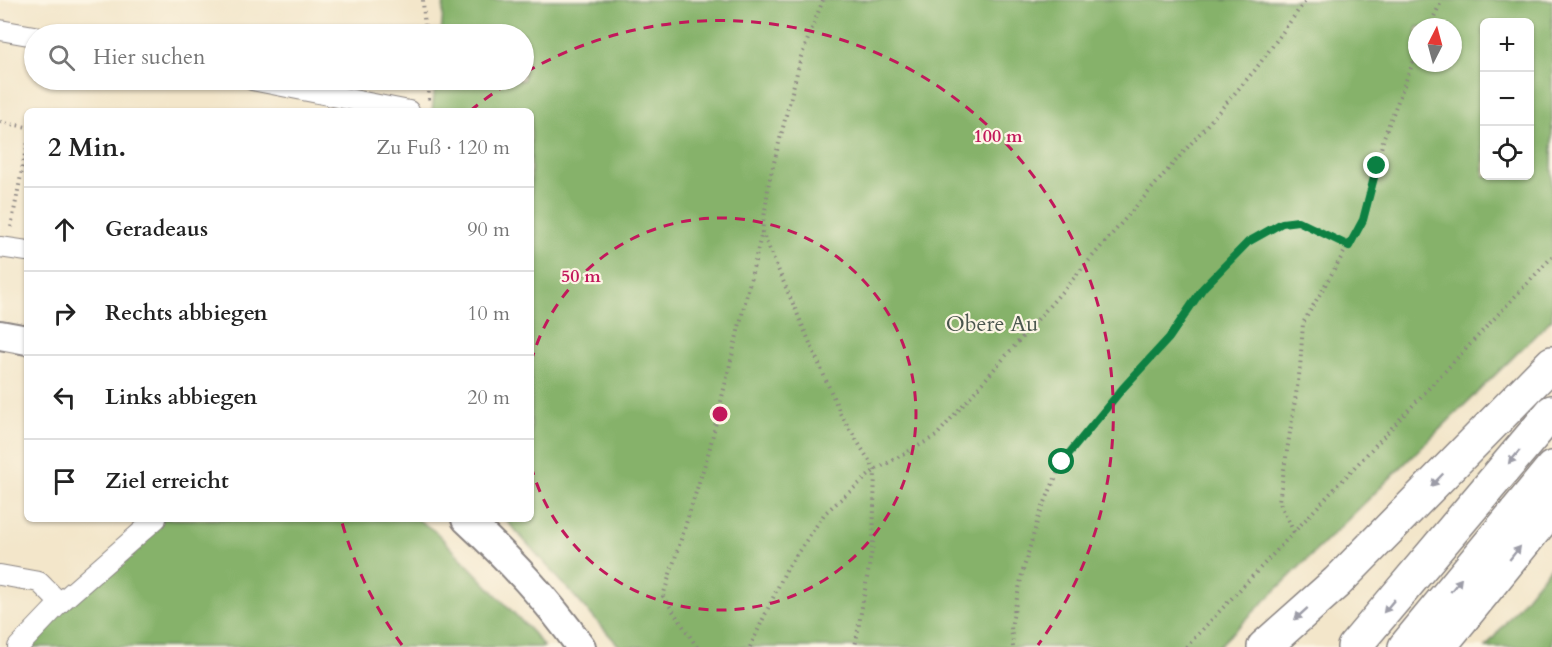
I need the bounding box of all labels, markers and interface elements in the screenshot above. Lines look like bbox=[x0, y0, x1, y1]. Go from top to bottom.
north arrow bbox=[1408, 18, 1462, 72]
map controls bbox=[1480, 18, 1534, 180]
button: + bbox=[1480, 18, 1534, 72]
search box bbox=[24, 24, 534, 90]
icon: search bbox=[45, 41, 78, 74]
text: Hier suchen bbox=[93, 42, 206, 72]
button: − bbox=[1480, 72, 1534, 126]
text: 100 m bbox=[973, 124, 1023, 149]
button: locate bbox=[1480, 126, 1534, 180]
text: 2 Min. bbox=[48, 130, 126, 165]
text: Zu Fuß · 120 m bbox=[376, 134, 510, 161]
route end bbox=[1363, 152, 1389, 178]
icon: ahead bbox=[48, 213, 81, 246]
text: Geradeaus bbox=[105, 214, 208, 244]
text: 90 m bbox=[467, 216, 510, 243]
text: 50 m bbox=[561, 264, 601, 289]
icon: right bbox=[48, 297, 81, 330]
text: Rechts abbiegen bbox=[105, 298, 268, 328]
text: 10 m bbox=[467, 300, 510, 327]
park label: Obere Au bbox=[946, 309, 1038, 339]
icon: left bbox=[48, 381, 81, 414]
text: Links abbiegen bbox=[105, 382, 257, 412]
text: 20 m bbox=[467, 384, 510, 411]
centre of rings bbox=[710, 404, 730, 424]
route start bbox=[1048, 448, 1074, 474]
one-way arrow bbox=[1508, 449, 1521, 464]
icon: arrive bbox=[48, 465, 81, 498]
text: Ziel erreicht bbox=[105, 466, 229, 496]
one-way arrow bbox=[1431, 472, 1445, 486]
one-way arrow bbox=[1509, 545, 1522, 561]
one-way arrow bbox=[1449, 578, 1462, 593]
one-way arrow bbox=[1382, 598, 1395, 614]
one-way arrow bbox=[1294, 607, 1309, 620]

